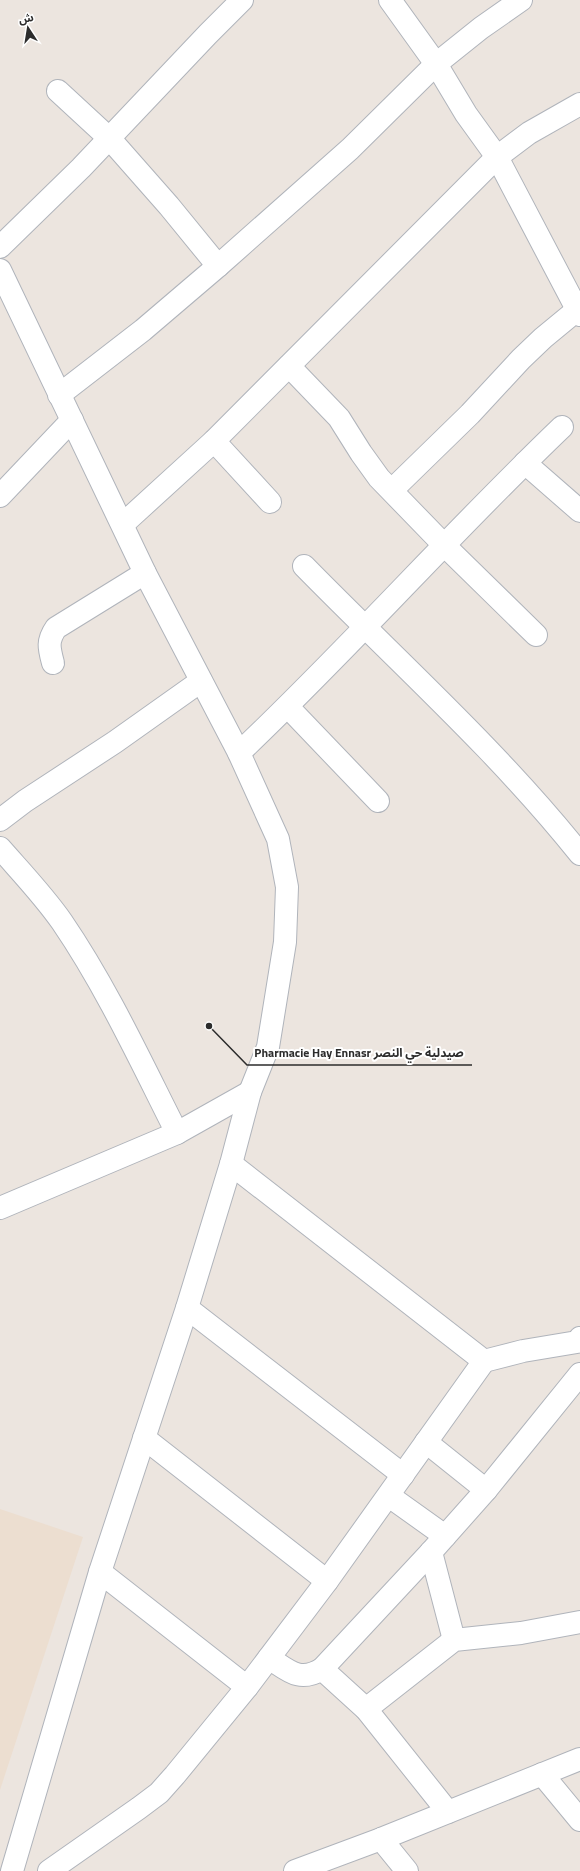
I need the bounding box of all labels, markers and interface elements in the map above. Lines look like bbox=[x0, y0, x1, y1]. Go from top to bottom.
north arrow bbox=[8, 8, 48, 48]
text: ش bbox=[17, 9, 35, 28]
callout: Pharmacie Hay Ennasr صيدلية حي النصر bbox=[247, 1041, 472, 1065]
text: Pharmacie Hay Ennasr صيدلية حي النصر bbox=[254, 1043, 464, 1063]

